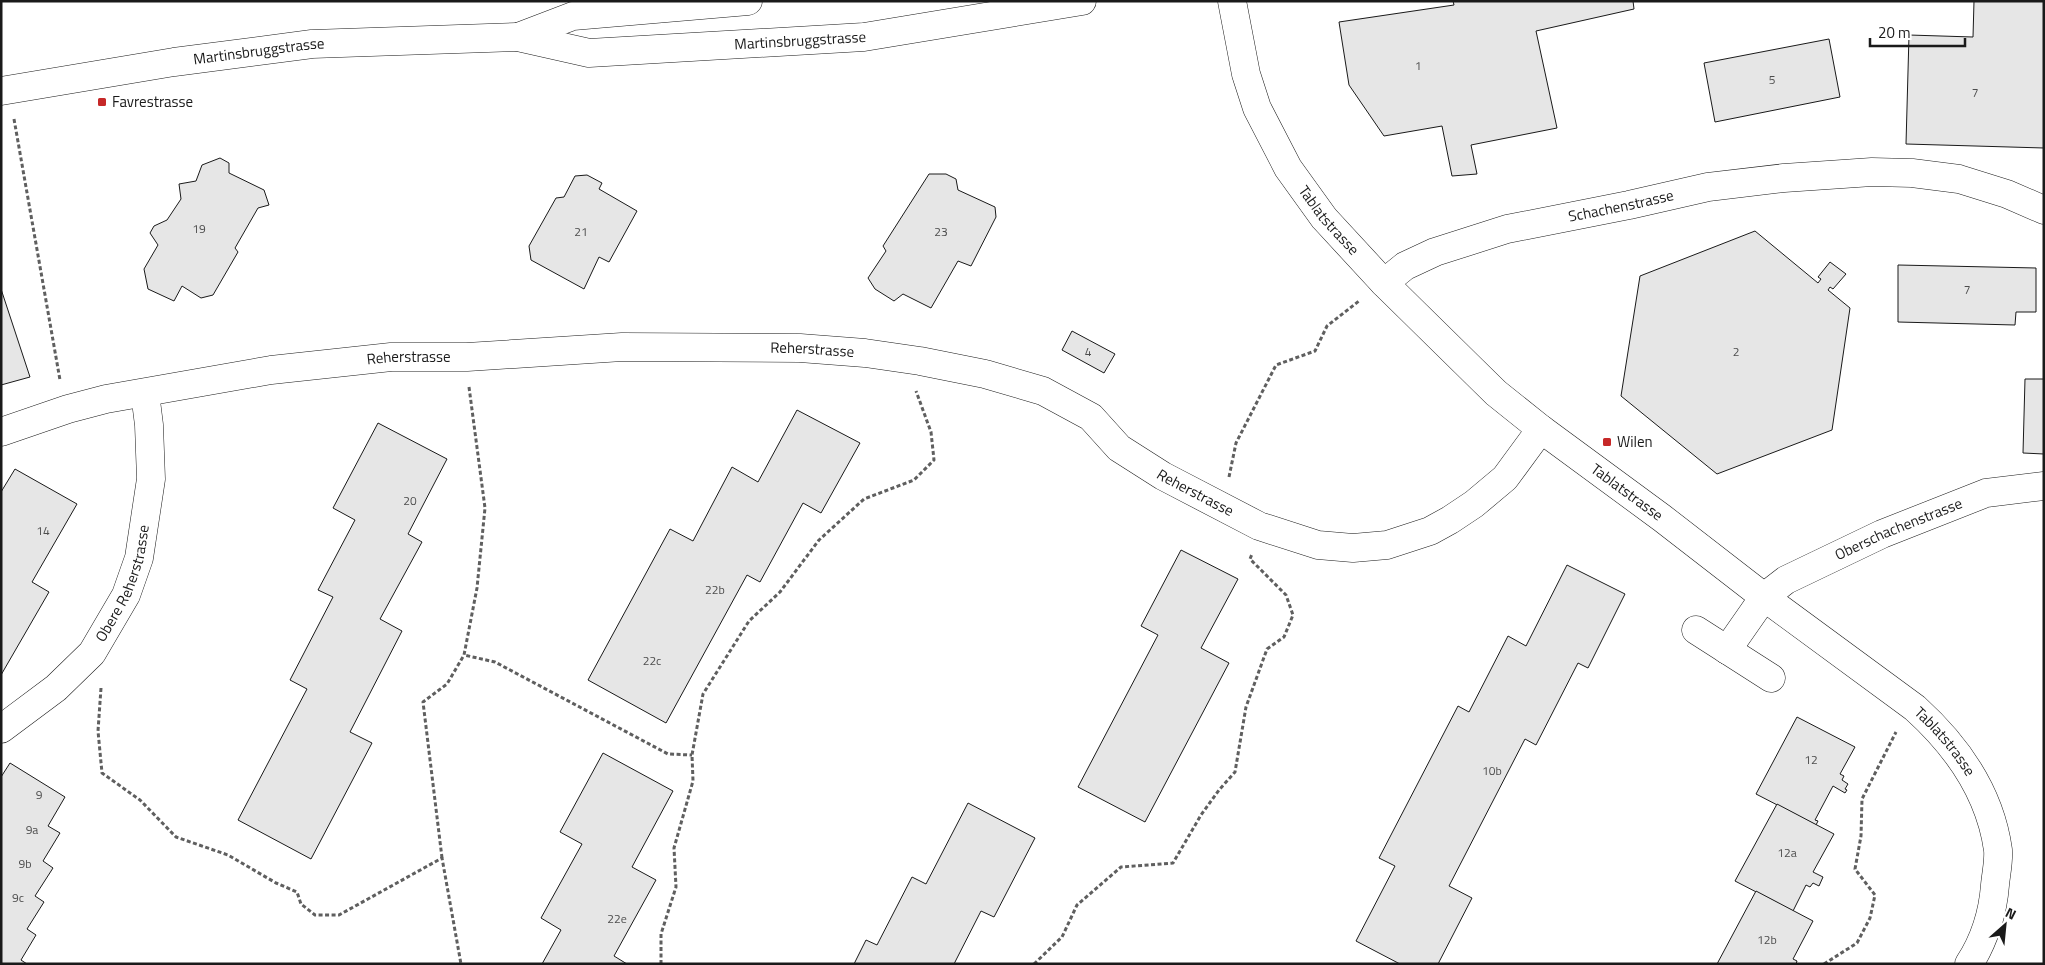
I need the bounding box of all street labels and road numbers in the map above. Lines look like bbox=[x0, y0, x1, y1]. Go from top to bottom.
street label: Martinsbruggstrasse bbox=[734, 25, 867, 56]
street label: Martinsbruggstrasse bbox=[192, 32, 325, 70]
street label: Tablatstrasse bbox=[1293, 180, 1365, 260]
street label: Schachenstrasse bbox=[1566, 183, 1676, 228]
street label: Reherstrasse bbox=[770, 336, 855, 363]
street label: Reherstrasse bbox=[365, 345, 451, 371]
street label: Tablatstrasse bbox=[1586, 457, 1668, 526]
street label: Reherstrasse bbox=[1152, 463, 1238, 522]
street label: Oberschachenstrasse bbox=[1831, 492, 1965, 566]
street label: Obere Reherstrasse bbox=[89, 523, 155, 646]
street label: Tablatstrasse bbox=[1910, 701, 1981, 780]

